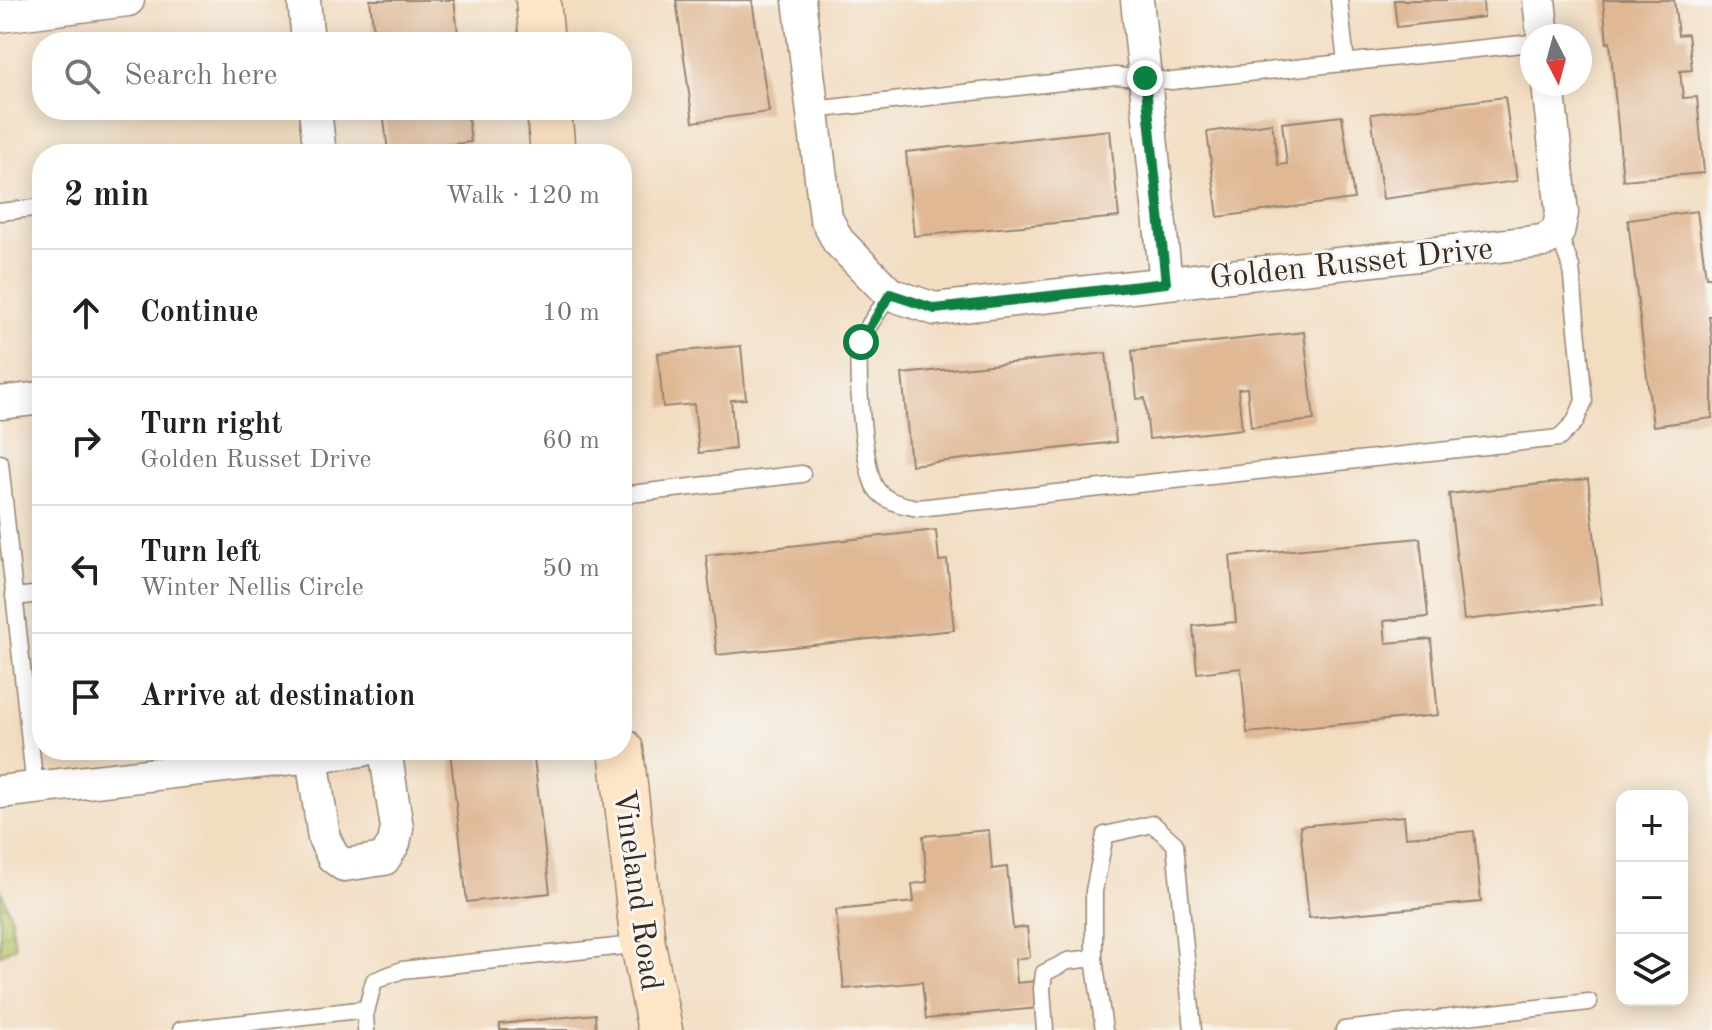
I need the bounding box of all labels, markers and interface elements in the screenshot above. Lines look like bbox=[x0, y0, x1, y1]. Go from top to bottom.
north arrow bbox=[1520, 24, 1592, 96]
search box bbox=[32, 32, 632, 120]
icon: search bbox=[60, 54, 104, 98]
route end bbox=[1127, 60, 1163, 96]
text: Search here bbox=[124, 61, 278, 91]
text: 2 min bbox=[64, 179, 149, 213]
text: Walk · 120 m bbox=[446, 183, 600, 209]
street label: Golden Russet Drive bbox=[1208, 234, 1495, 296]
icon: ahead bbox=[64, 291, 108, 335]
text: Continue bbox=[140, 298, 259, 328]
text: 10 m bbox=[542, 300, 600, 326]
route start bbox=[843, 324, 879, 360]
text: Turn right bbox=[140, 410, 282, 440]
icon: right bbox=[64, 419, 108, 463]
text: 60 m bbox=[542, 428, 600, 454]
text: Golden Russet Drive bbox=[140, 447, 371, 473]
text: Turn left bbox=[140, 538, 261, 568]
icon: left bbox=[64, 547, 108, 591]
text: 50 m bbox=[542, 556, 600, 582]
text: Winter Nellis Circle bbox=[140, 575, 364, 601]
icon: arrive bbox=[64, 675, 108, 719]
text: Arrive at destination bbox=[140, 682, 415, 712]
street label: Vineland Road bbox=[606, 788, 666, 993]
map controls bbox=[1616, 790, 1688, 1006]
button: + bbox=[1616, 790, 1688, 862]
button: − bbox=[1616, 862, 1688, 934]
button: layers bbox=[1616, 934, 1688, 1006]

